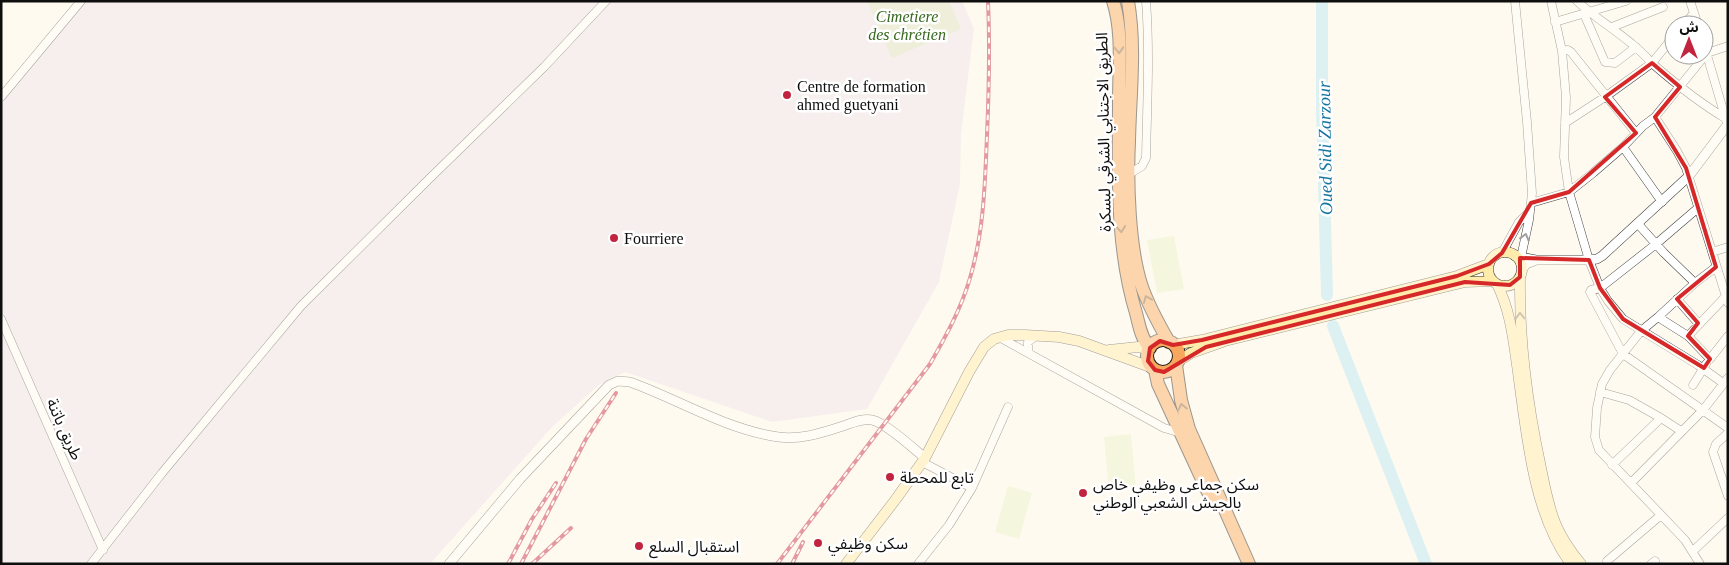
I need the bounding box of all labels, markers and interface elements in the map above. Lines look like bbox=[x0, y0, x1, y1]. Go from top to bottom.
park label: Cimetiere des chrétien bbox=[868, 8, 946, 43]
north arrow bbox=[1664, 15, 1714, 65]
text: ش bbox=[1679, 20, 1699, 35]
street label: الطريق الاجتنابي الشرقي لبسكرة bbox=[1093, 32, 1117, 232]
one-way arrow bbox=[1114, 46, 1124, 54]
place label: Centre de formation ahmed guetyani bbox=[797, 78, 926, 114]
water label: Oued Sidi Zarzour bbox=[1314, 80, 1336, 215]
marker: Centre de formation ahmed guetyani bbox=[781, 89, 793, 101]
one-way arrow bbox=[1115, 226, 1126, 234]
place label: Fourriere bbox=[624, 230, 684, 247]
marker: Fourriere bbox=[608, 232, 620, 244]
one-way arrow bbox=[1520, 233, 1530, 241]
one-way arrow bbox=[1143, 295, 1153, 304]
one-way arrow bbox=[1515, 312, 1525, 320]
street label: طريق باتنة bbox=[42, 396, 86, 463]
one-way arrow bbox=[1177, 402, 1188, 411]
place label: تابع للمحطة bbox=[900, 469, 974, 490]
marker: تابع للمحطة bbox=[884, 471, 896, 483]
place label: سكن جماعي وظيفي خاص بالجيش الشعبي الوطني bbox=[1093, 476, 1259, 515]
marker: سكن جماعي وظيفي خاص بالجيش الشعبي الوطني bbox=[1077, 487, 1089, 499]
place label: سكن وظيفي bbox=[828, 535, 908, 556]
marker: سكن وظيفي bbox=[812, 537, 824, 549]
place label: استقبال السلع bbox=[649, 538, 739, 559]
marker: استقبال السلع bbox=[633, 540, 645, 552]

